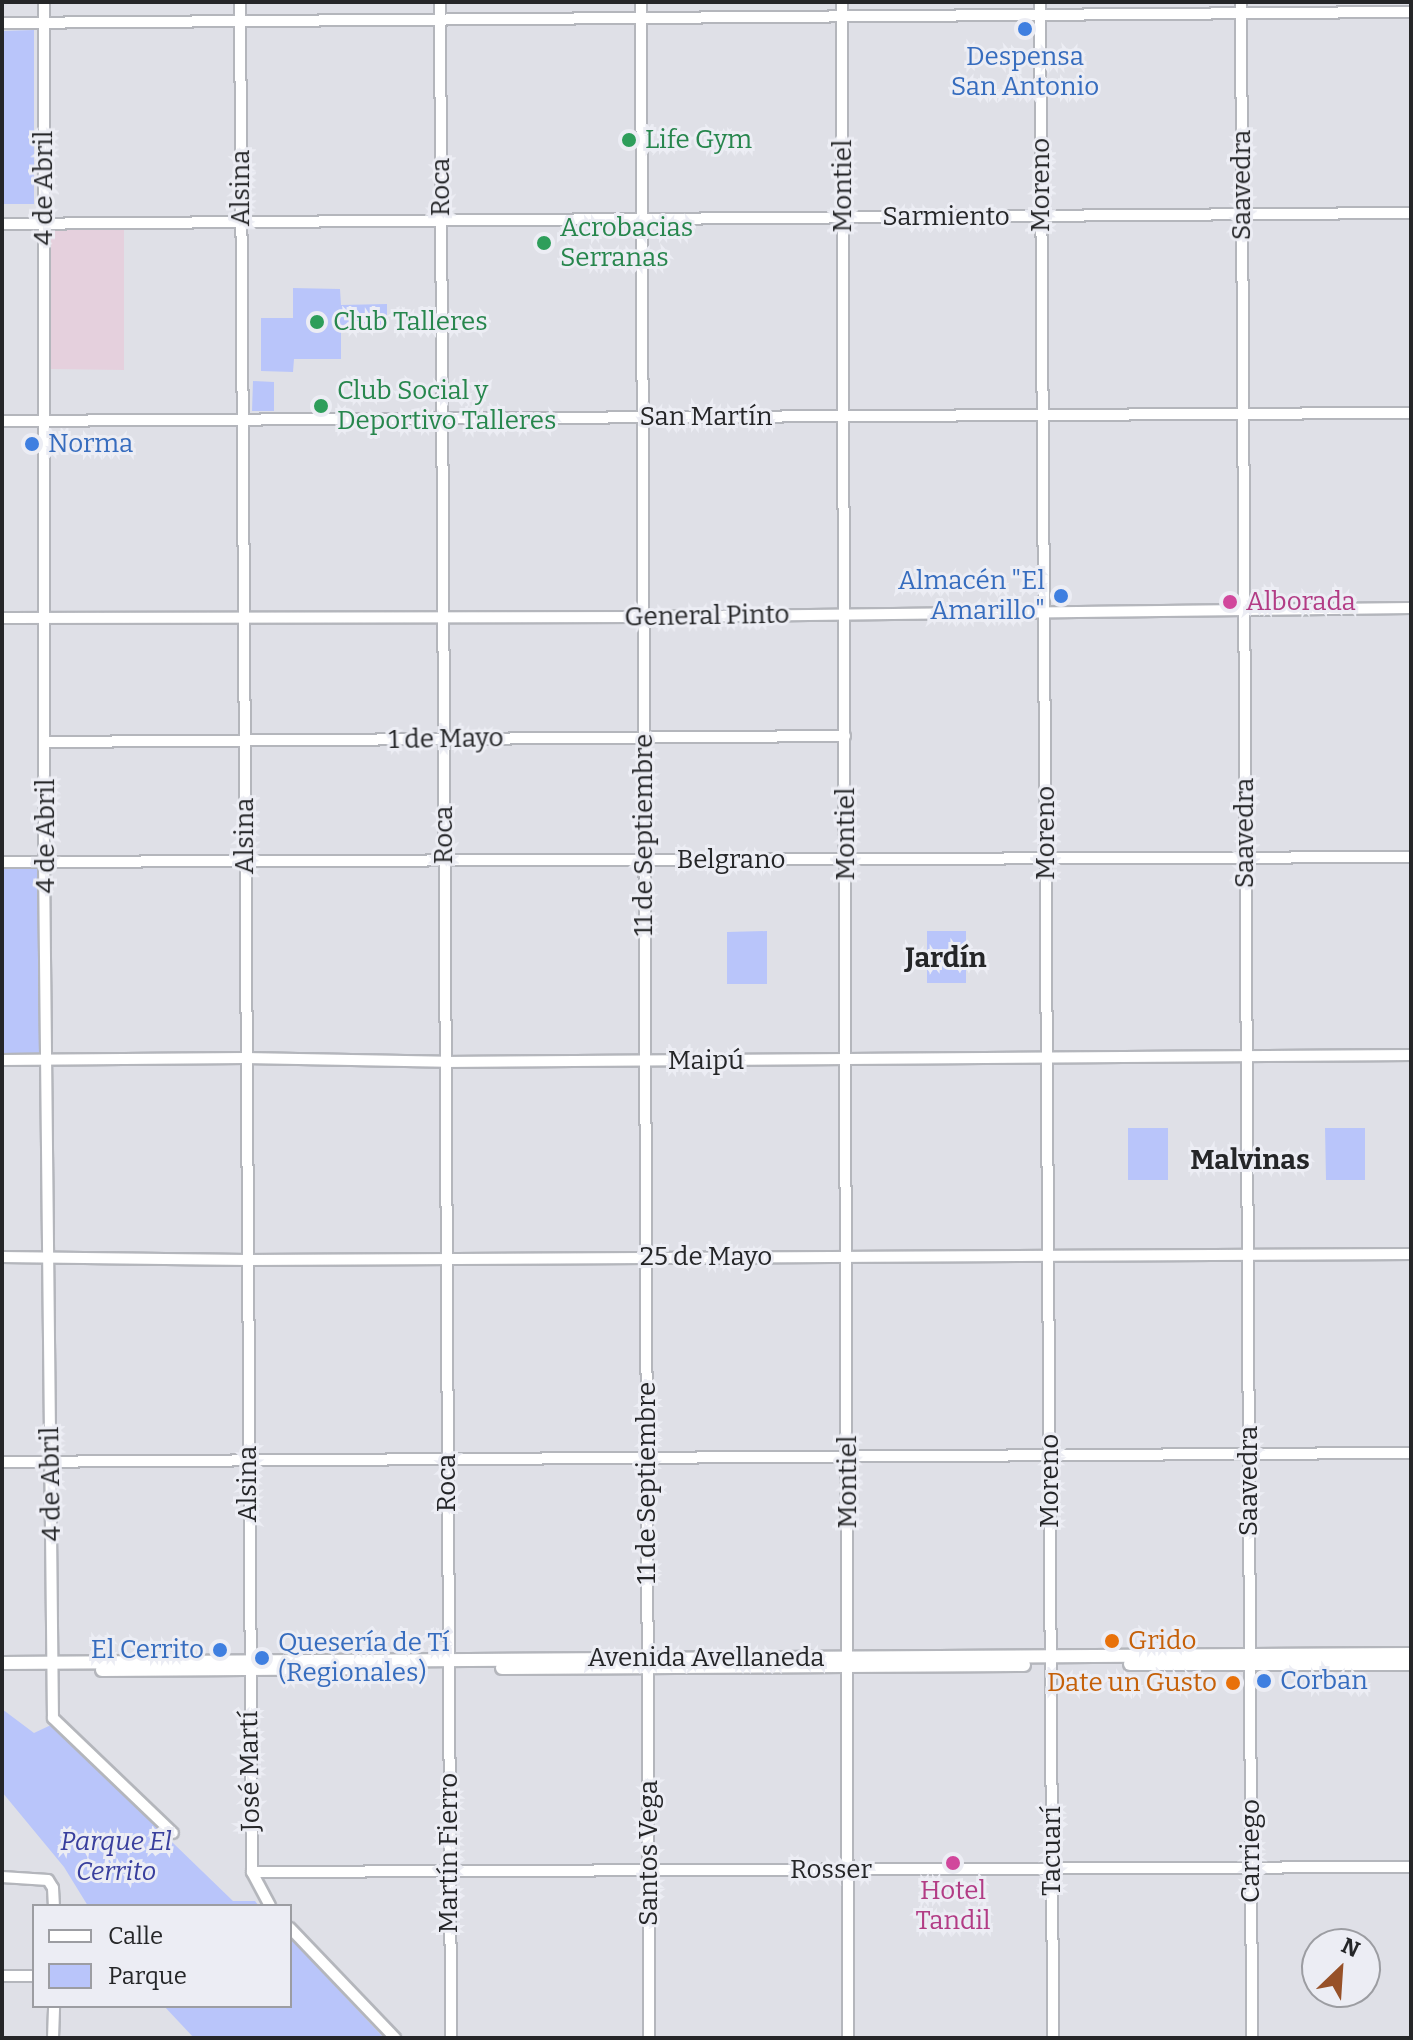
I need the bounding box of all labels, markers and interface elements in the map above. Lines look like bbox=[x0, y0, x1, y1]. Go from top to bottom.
marker: Despensa San Antonio bbox=[1016, 20, 1034, 38]
place label: Despensa San Antonio bbox=[951, 41, 1099, 102]
place label: Life Gym bbox=[645, 124, 752, 156]
street label: Saavedra bbox=[1226, 130, 1258, 240]
street label: 4 de Abril bbox=[28, 131, 60, 245]
marker: Life Gym bbox=[620, 131, 638, 149]
street label: Moreno bbox=[1025, 138, 1057, 232]
street label: Montiel bbox=[827, 139, 859, 233]
street label: Alsina bbox=[225, 150, 257, 226]
street label: Roca bbox=[425, 158, 457, 216]
street label: Sarmiento bbox=[882, 201, 1010, 233]
place label: Acrobacias Serranas bbox=[560, 212, 693, 274]
marker: Acrobacias Serranas bbox=[535, 234, 553, 252]
place label: Club Talleres bbox=[333, 306, 488, 338]
marker: Club Talleres bbox=[308, 313, 326, 331]
place label: Club Social y Deportivo Talleres bbox=[337, 375, 556, 436]
marker: Club Social y Deportivo Talleres bbox=[312, 397, 330, 415]
street label: San Martín bbox=[640, 401, 772, 433]
place label: Norma bbox=[48, 428, 133, 460]
marker: Norma bbox=[23, 435, 41, 453]
place label: Almacén "El Amarillo" bbox=[898, 565, 1045, 626]
place label: Alborada bbox=[1246, 586, 1356, 618]
marker: Almacén "El Amarillo" bbox=[1052, 587, 1070, 605]
marker: Alborada bbox=[1221, 593, 1239, 611]
street label: General Pinto bbox=[624, 599, 790, 633]
street label: 1 de Mayo bbox=[388, 722, 504, 756]
street label: 11 de Septiembre bbox=[628, 734, 660, 936]
street label: Saavedra bbox=[1229, 778, 1261, 888]
street label: 4 de Abril bbox=[30, 779, 62, 893]
street label: Moreno bbox=[1030, 786, 1062, 880]
street label: Montiel bbox=[830, 787, 862, 881]
street label: Alsina bbox=[229, 798, 261, 874]
street label: Roca bbox=[428, 806, 460, 864]
street label: Belgrano bbox=[677, 844, 785, 876]
district label: Jardín bbox=[905, 941, 987, 975]
street label: Maipú bbox=[668, 1045, 744, 1077]
district label: Malvinas bbox=[1190, 1143, 1310, 1177]
street label: 25 de Mayo bbox=[640, 1241, 772, 1273]
street label: 11 de Septiembre bbox=[631, 1382, 663, 1584]
street label: 4 de Abril bbox=[34, 1426, 68, 1542]
street label: Saavedra bbox=[1233, 1426, 1265, 1536]
street label: Moreno bbox=[1034, 1434, 1066, 1528]
street label: Montiel bbox=[832, 1435, 864, 1529]
street label: Alsina bbox=[232, 1446, 264, 1522]
street label: Roca bbox=[431, 1454, 463, 1512]
place label: Grido bbox=[1128, 1625, 1196, 1657]
place label: Quesería de Tí (Regionales) bbox=[278, 1627, 449, 1688]
marker: Grido bbox=[1103, 1632, 1121, 1650]
place label: El Cerrito bbox=[91, 1634, 204, 1666]
marker: El Cerrito bbox=[211, 1641, 229, 1659]
street label: Avenida Avellaneda bbox=[588, 1642, 824, 1674]
marker: Quesería de Tí (Regionales) bbox=[253, 1649, 271, 1667]
place label: Corban bbox=[1280, 1665, 1368, 1697]
place label: Date un Gusto bbox=[1047, 1667, 1217, 1699]
marker: Corban bbox=[1255, 1672, 1273, 1690]
marker: Date un Gusto bbox=[1224, 1674, 1242, 1692]
street label: José Martí bbox=[233, 1710, 267, 1832]
street label: Martín Fierro bbox=[433, 1773, 465, 1933]
street label: Santos Vega bbox=[633, 1780, 665, 1926]
street label: Carriego bbox=[1235, 1799, 1267, 1903]
street label: Tacuarí bbox=[1036, 1806, 1068, 1896]
park label: Parque El Cerrito bbox=[60, 1826, 172, 1888]
street label: Rosser bbox=[790, 1854, 872, 1886]
marker: Hotel Tandil bbox=[944, 1854, 962, 1872]
place label: Hotel Tandil bbox=[915, 1875, 991, 1936]
legend bbox=[32, 1904, 292, 2008]
text: Calle bbox=[108, 1922, 163, 1950]
north arrow bbox=[1301, 1928, 1381, 2008]
text: N bbox=[1337, 1932, 1364, 1963]
text: Parque bbox=[108, 1962, 187, 1990]

